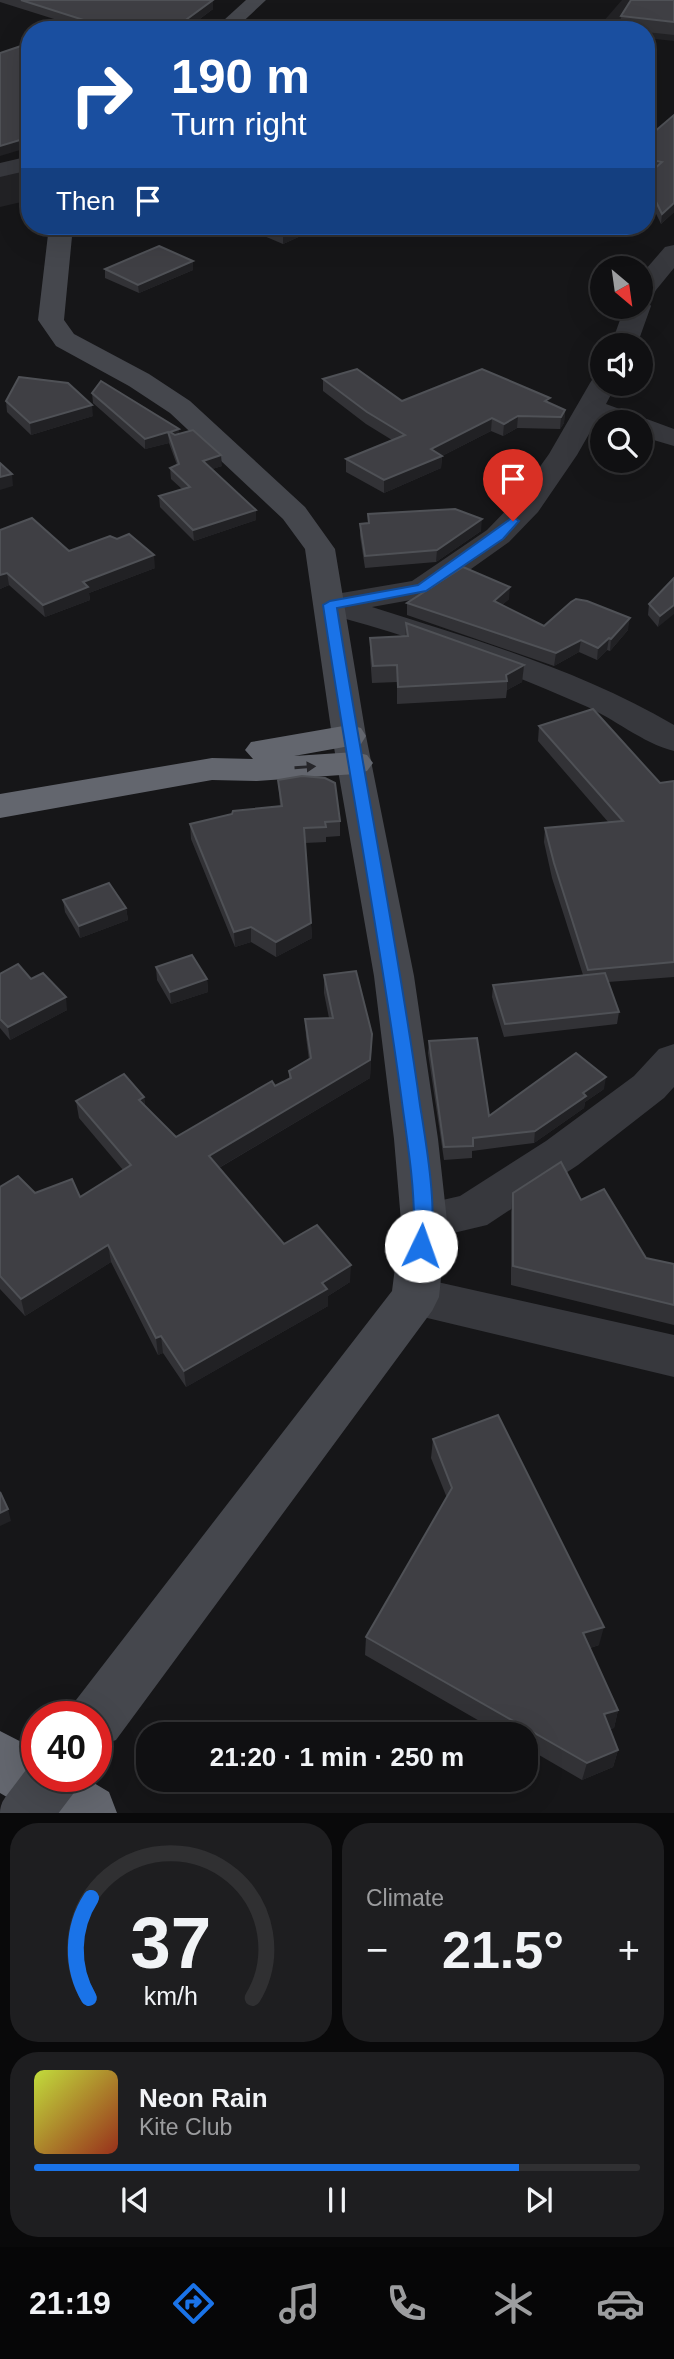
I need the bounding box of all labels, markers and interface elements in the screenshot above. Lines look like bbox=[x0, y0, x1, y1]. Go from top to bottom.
icon: right bbox=[56, 49, 147, 140]
text: 190 m bbox=[171, 49, 310, 103]
text: Turn right bbox=[171, 106, 307, 142]
icon: arrive bbox=[129, 182, 167, 220]
text: Then bbox=[56, 186, 115, 216]
north arrow bbox=[590, 256, 653, 318]
map controls bbox=[590, 256, 653, 473]
button: sound bbox=[590, 333, 653, 396]
button: search bbox=[590, 410, 653, 473]
pin bbox=[483, 449, 543, 521]
icon: arrive bbox=[494, 460, 532, 498]
one-way arrow bbox=[294, 761, 316, 772]
position arrow bbox=[384, 1209, 458, 1283]
speed limit sign: 40 bbox=[21, 1701, 112, 1792]
text: 21:20 · 1 min · 250 m bbox=[210, 1742, 464, 1772]
text: Climate bbox=[366, 1885, 444, 1911]
text: 37 bbox=[131, 1903, 211, 1984]
text: 21.5° bbox=[442, 1921, 564, 1979]
text: − bbox=[366, 1929, 388, 1971]
text: + bbox=[618, 1929, 640, 1971]
text: km/h bbox=[144, 1982, 198, 2010]
text: Neon Rain bbox=[139, 2083, 268, 2113]
text: Kite Club bbox=[139, 2114, 232, 2140]
icon: previous bbox=[116, 2181, 154, 2219]
icon: pause bbox=[318, 2181, 356, 2219]
icon: next bbox=[520, 2181, 558, 2219]
icon: directions bbox=[169, 2279, 218, 2328]
icon: music bbox=[275, 2279, 324, 2328]
icon: phone bbox=[382, 2279, 431, 2328]
icon: climate bbox=[489, 2279, 538, 2328]
icon: car bbox=[596, 2279, 645, 2328]
text: 21:19 bbox=[29, 2285, 111, 2321]

